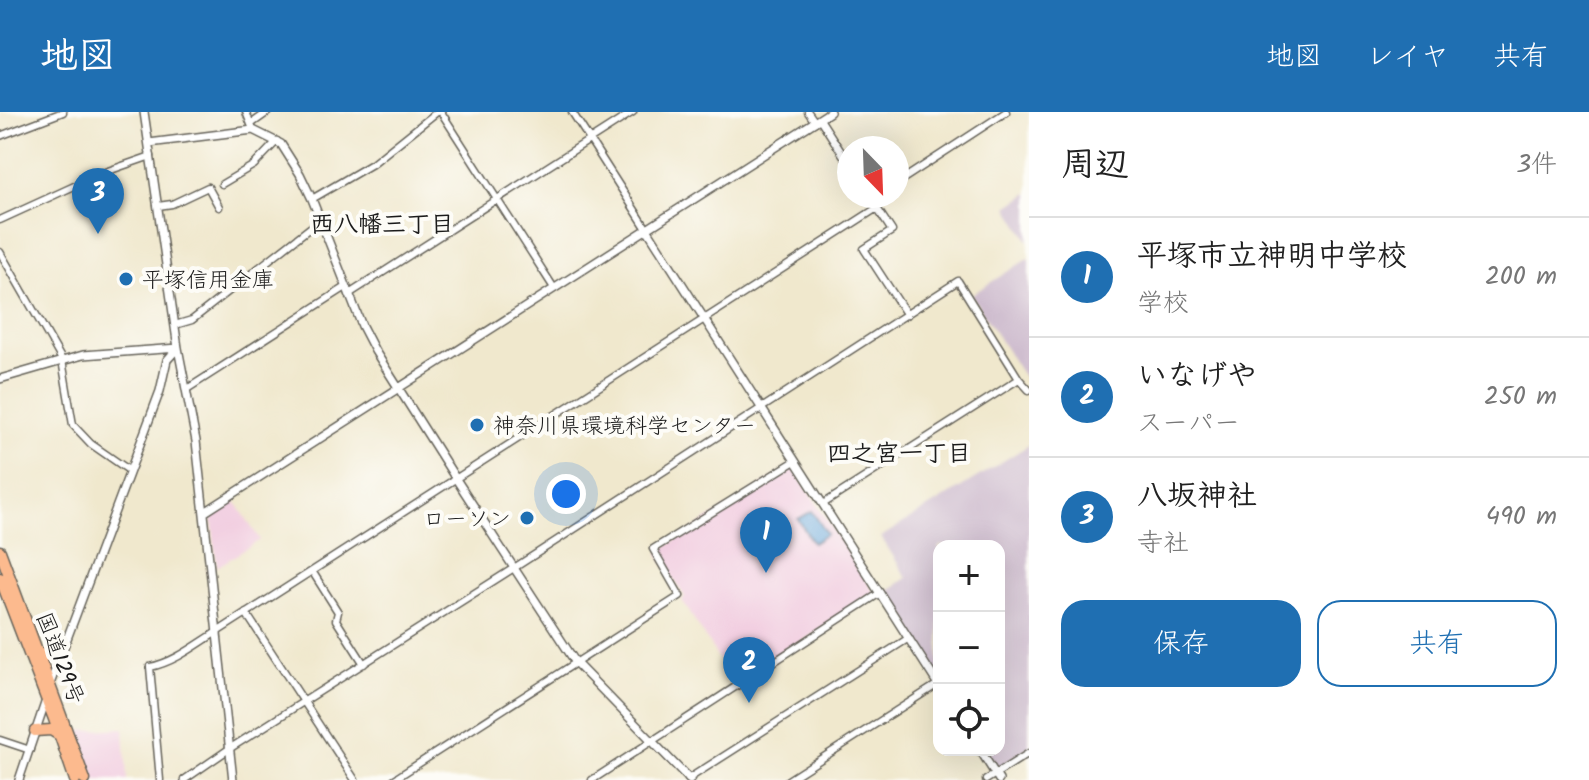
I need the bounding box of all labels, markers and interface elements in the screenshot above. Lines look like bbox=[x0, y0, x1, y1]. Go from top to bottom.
text: 地図 bbox=[40, 28, 116, 88]
text: 地図 bbox=[1266, 35, 1322, 80]
text: レイヤ bbox=[1366, 35, 1449, 80]
text: 共有 bbox=[1493, 35, 1549, 80]
north arrow bbox=[837, 136, 909, 208]
text: 周辺 bbox=[1061, 139, 1129, 193]
text: 3件 bbox=[1516, 144, 1557, 186]
pin: 3 bbox=[72, 168, 124, 234]
district label: 西八幡三丁目 bbox=[310, 206, 454, 245]
text: 平塚市立神明中学校 bbox=[1137, 233, 1407, 281]
text: 1 bbox=[1083, 256, 1091, 298]
text: 200 m bbox=[1485, 256, 1557, 298]
place label: 平塚信用金庫 bbox=[142, 264, 274, 299]
marker: 平塚信用金庫 bbox=[117, 270, 135, 288]
text: 学校 bbox=[1137, 283, 1189, 325]
text: いなげや bbox=[1137, 353, 1257, 401]
text: 2 bbox=[1079, 376, 1095, 418]
text: 250 m bbox=[1484, 376, 1557, 418]
text: スーパー bbox=[1137, 403, 1240, 445]
place label: 神奈川県環境科学センター bbox=[493, 410, 756, 445]
marker: 神奈川県環境科学センター bbox=[468, 416, 486, 434]
district label: 四之宮一丁目 bbox=[827, 435, 971, 474]
text: 八坂神社 bbox=[1137, 473, 1257, 521]
your location bbox=[546, 474, 586, 514]
text: 3 bbox=[1080, 496, 1094, 538]
text: 490 m bbox=[1486, 496, 1557, 538]
place label: ローソン bbox=[423, 503, 511, 538]
pin: 1 bbox=[740, 507, 792, 573]
marker: ローソン bbox=[518, 509, 536, 527]
text: 寺社 bbox=[1137, 523, 1189, 565]
map controls bbox=[933, 540, 1005, 756]
button: + bbox=[933, 540, 1005, 612]
button: 保存 bbox=[1061, 600, 1301, 687]
button: 共有 bbox=[1317, 600, 1557, 687]
street label: 国道129号 bbox=[25, 608, 92, 710]
button: − bbox=[933, 612, 1005, 684]
pin: 2 bbox=[723, 637, 775, 703]
button: locate bbox=[933, 684, 1005, 756]

